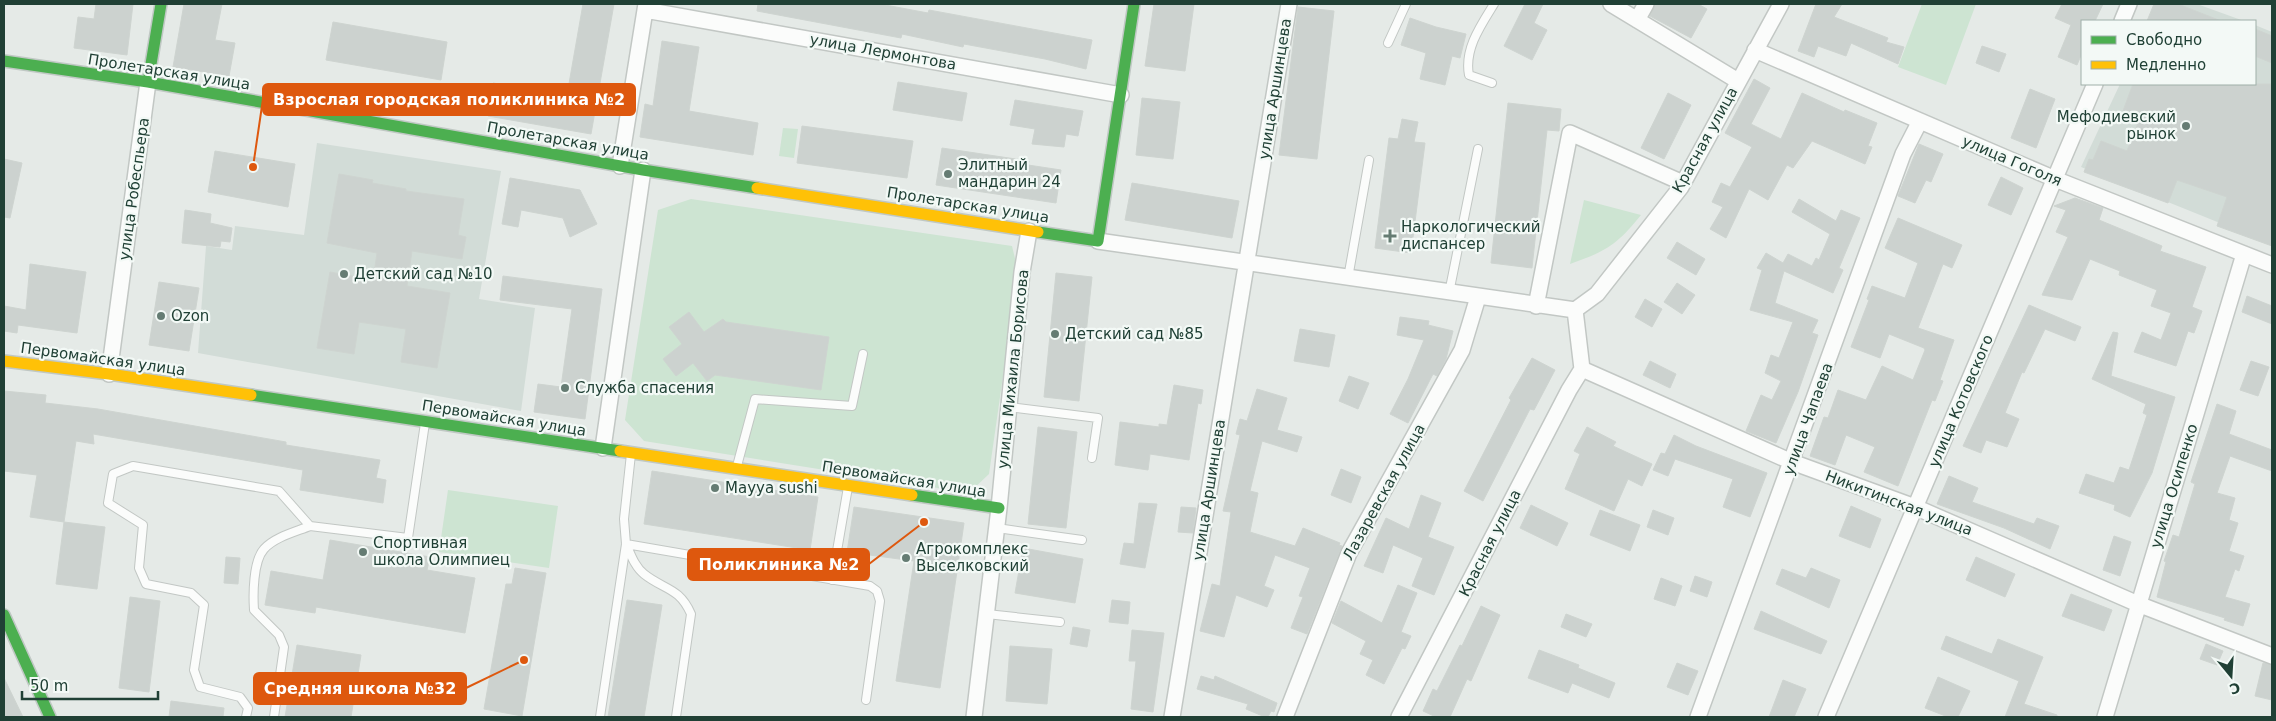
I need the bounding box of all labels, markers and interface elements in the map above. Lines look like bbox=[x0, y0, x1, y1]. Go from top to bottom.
street label: улица Аршинцева bbox=[1255, 17, 1295, 161]
legend bbox=[2081, 20, 2256, 85]
street label: улица Лермонтова bbox=[808, 30, 958, 74]
text: Свободно bbox=[2126, 31, 2202, 49]
street label: Пролетарская улица bbox=[87, 50, 251, 94]
text: Медленно bbox=[2126, 56, 2206, 74]
callout: Взрослая городская поликлиника №2 bbox=[263, 84, 635, 115]
street label: Красная улица bbox=[1669, 84, 1741, 196]
text: Взрослая городская поликлиника №2 bbox=[273, 90, 625, 109]
place label: Мефодиевский рынок bbox=[2057, 108, 2176, 143]
street label: улица Робеспьера bbox=[115, 116, 153, 262]
street label: Пролетарская улица bbox=[486, 118, 650, 164]
marker: Мефодиевский рынок bbox=[2180, 120, 2192, 132]
street label: улица Гоголя bbox=[1960, 132, 2064, 190]
place label: Элитный мандарин 24 bbox=[958, 156, 1061, 191]
marker: Элитный мандарин 24 bbox=[942, 168, 954, 180]
street label: Пролетарская улица bbox=[886, 183, 1050, 227]
place label: Наркологический диспансер bbox=[1401, 218, 1541, 253]
marker: Наркологический диспансер bbox=[1383, 229, 1397, 243]
place label: Детский сад №10 bbox=[354, 265, 493, 283]
marker: Детский сад №10 bbox=[338, 268, 350, 280]
street label: улица Михаила Борисова bbox=[994, 268, 1032, 470]
place label: Ozon bbox=[171, 307, 209, 325]
marker: Ozon bbox=[155, 310, 167, 322]
place label: Детский сад №85 bbox=[1065, 325, 1204, 343]
marker: Детский сад №85 bbox=[1049, 328, 1061, 340]
street label: улица Котовского bbox=[1925, 332, 1997, 470]
street label: Первомайская улица bbox=[19, 339, 187, 379]
street label: улица Чапаева bbox=[1779, 360, 1837, 478]
place label: Служба спасения bbox=[575, 379, 714, 397]
marker: Служба спасения bbox=[559, 382, 571, 394]
street label: Первомайская улица bbox=[421, 396, 587, 440]
street label: улица Аршинцева bbox=[1189, 418, 1229, 562]
street label: Лазаревская улица bbox=[1339, 421, 1429, 563]
street label: улица Осипенко bbox=[2146, 422, 2202, 550]
street label: Первомайская улица bbox=[821, 457, 987, 501]
street label: Никитинская улица bbox=[1823, 467, 1975, 539]
place label: Mayya sushi bbox=[725, 479, 818, 497]
marker: Mayya sushi bbox=[709, 482, 721, 494]
street label: Красная улица bbox=[1455, 486, 1525, 600]
place label: Спортивная школа Олимпиец bbox=[373, 534, 510, 569]
place label: Агрокомплекс Выселковский bbox=[916, 540, 1029, 575]
marker: Спортивная школа Олимпиец bbox=[357, 546, 369, 558]
callout: Поликлиника №2 bbox=[688, 549, 869, 580]
marker: Агрокомплекс Выселковский bbox=[900, 552, 912, 564]
text: Поликлиника №2 bbox=[699, 555, 859, 574]
north arrow bbox=[2206, 651, 2256, 701]
scale bar bbox=[22, 668, 159, 700]
callout: Средняя школа №32 bbox=[254, 673, 466, 704]
text: 50 m bbox=[30, 677, 68, 695]
text: Средняя школа №32 bbox=[264, 679, 456, 698]
text: С bbox=[2228, 679, 2242, 698]

